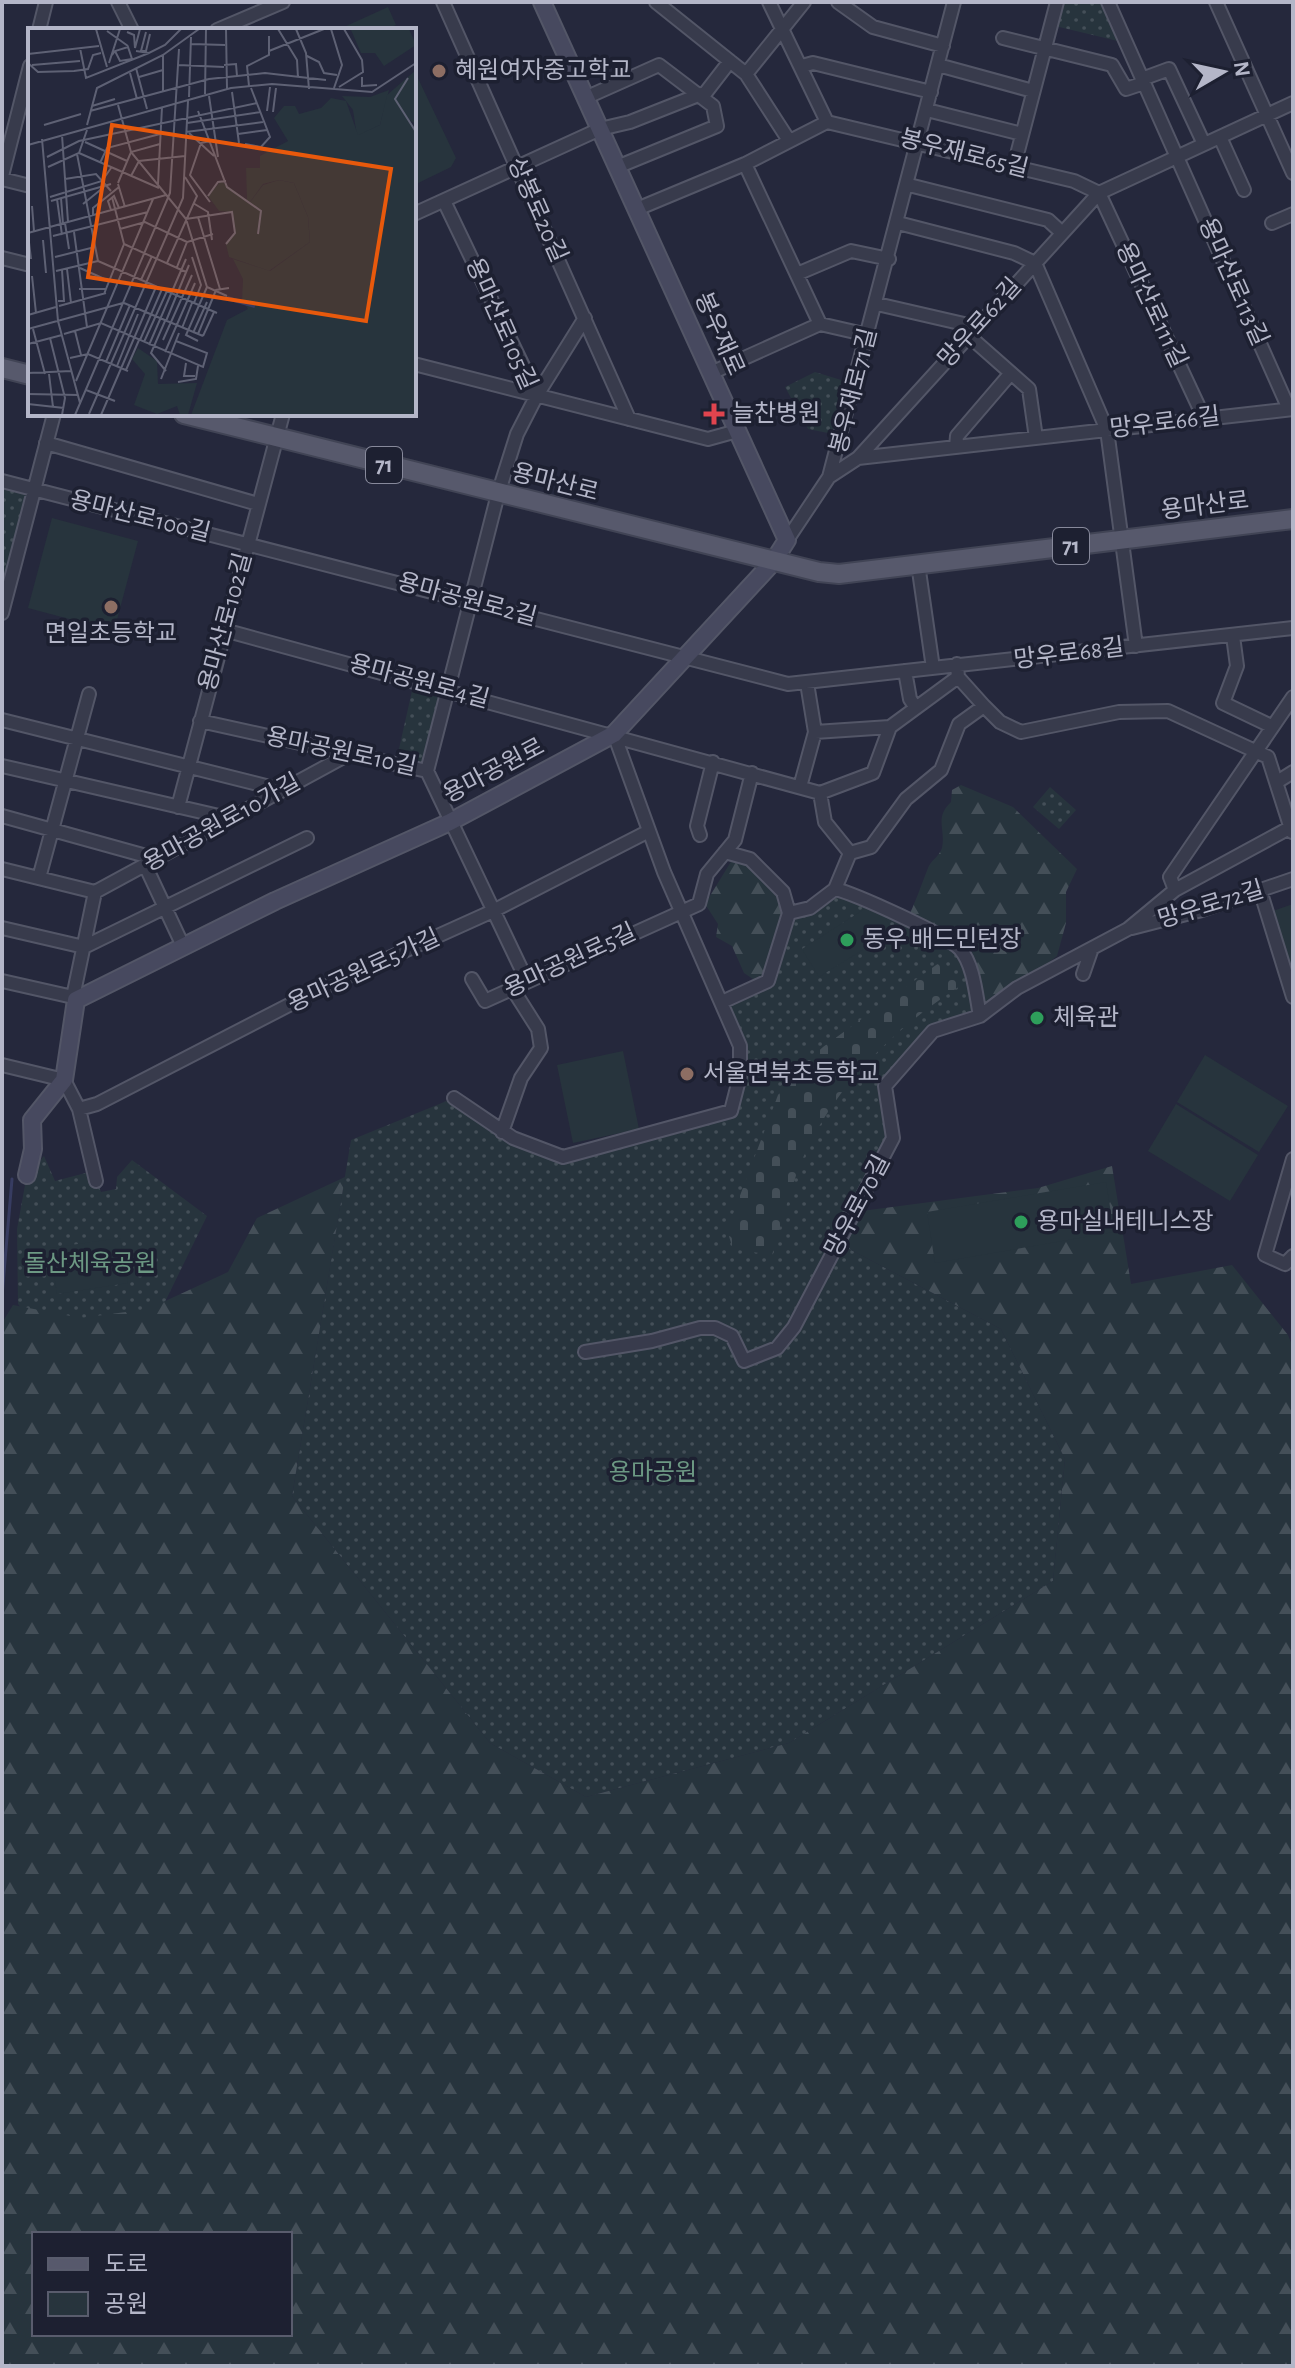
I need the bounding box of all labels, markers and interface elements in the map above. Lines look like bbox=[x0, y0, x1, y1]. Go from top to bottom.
inset map bbox=[28, 28, 416, 416]
north arrow bbox=[1183, 32, 1263, 112]
place label: 혜원여자중고학교 bbox=[455, 57, 632, 83]
text: N bbox=[1230, 60, 1254, 78]
marker: 혜원여자중고학교 bbox=[430, 62, 448, 80]
street label: 봉우재로65길 bbox=[897, 125, 1031, 182]
street label: 상봉로20길 bbox=[503, 154, 572, 266]
street label: 용마산로113길 bbox=[1194, 214, 1273, 349]
street label: 용마산로111길 bbox=[1112, 238, 1191, 371]
street label: 용마산로105길 bbox=[461, 254, 542, 393]
street label: 망우로62길 bbox=[933, 273, 1026, 372]
street label: 봉우재로 bbox=[690, 288, 749, 379]
street label: 봉우재로71길 bbox=[826, 325, 881, 456]
place label: 늘찬병원 bbox=[732, 401, 820, 426]
marker: 늘찬병원 bbox=[703, 403, 725, 425]
street label: 망우로66길 bbox=[1108, 403, 1221, 442]
road number: 71 bbox=[366, 447, 402, 483]
street label: 용마산로 bbox=[509, 460, 601, 505]
street label: 용마산로100길 bbox=[67, 487, 213, 546]
street label: 용마산로 bbox=[1160, 488, 1250, 523]
road number: 71 bbox=[1053, 528, 1089, 564]
street label: 용마산로102길 bbox=[195, 550, 256, 694]
street label: 용마공원로2길 bbox=[395, 569, 540, 630]
marker: 면일초등학교 bbox=[102, 598, 120, 616]
place label: 면일초등학교 bbox=[45, 620, 177, 646]
street label: 망우로68길 bbox=[1012, 634, 1126, 673]
street label: 용마공원로4길 bbox=[346, 651, 492, 712]
street label: 용마공원로10길 bbox=[263, 723, 419, 780]
street label: 용마공원로 bbox=[439, 734, 548, 808]
street label: 용마공원로10가길 bbox=[139, 769, 305, 876]
street label: 망우로72길 bbox=[1155, 877, 1267, 932]
street label: 용마공원로5길 bbox=[500, 919, 640, 1002]
street label: 용마공원로5가길 bbox=[284, 924, 444, 1017]
place label: 동우 배드민턴장 bbox=[863, 926, 1022, 952]
marker: 동우 배드민턴장 bbox=[838, 931, 856, 949]
place label: 체육관 bbox=[1053, 1005, 1119, 1030]
marker: 체육관 bbox=[1028, 1009, 1046, 1027]
place label: 서울면북초등학교 bbox=[703, 1060, 880, 1086]
marker: 서울면북초등학교 bbox=[678, 1065, 696, 1083]
street label: 망우로70길 bbox=[820, 1151, 895, 1261]
place label: 용마실내테니스장 bbox=[1037, 1208, 1214, 1234]
marker: 용마실내테니스장 bbox=[1012, 1213, 1030, 1231]
park label: 돌산체육공원 bbox=[24, 1251, 156, 1276]
park label: 용마공원 bbox=[609, 1460, 697, 1485]
legend bbox=[32, 2232, 292, 2336]
text: 도로 bbox=[104, 2253, 148, 2277]
text: 공원 bbox=[104, 2292, 148, 2317]

